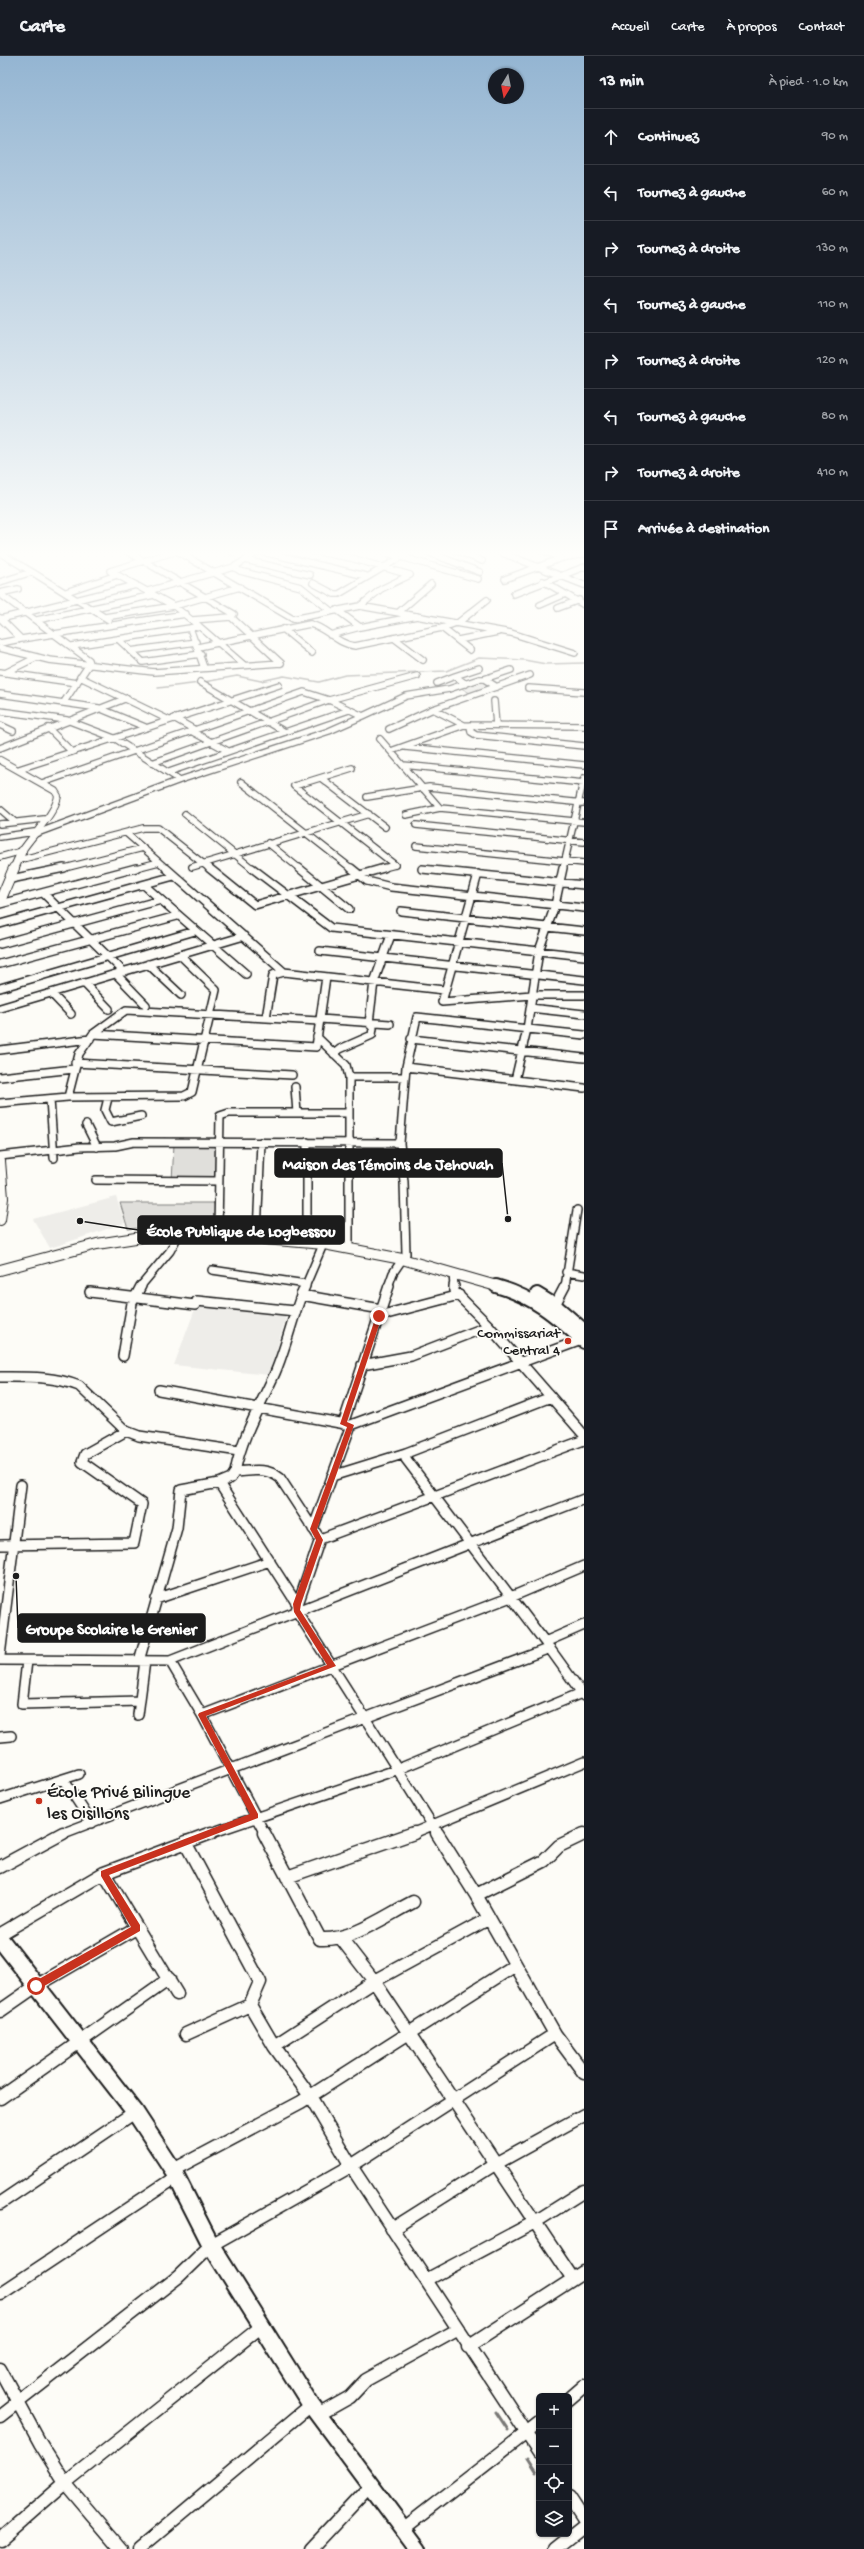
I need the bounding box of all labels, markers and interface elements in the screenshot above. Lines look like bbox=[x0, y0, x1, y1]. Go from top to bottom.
text: Carte bbox=[20, 16, 65, 39]
text: Accueil bbox=[612, 19, 649, 36]
text: Carte bbox=[671, 19, 705, 36]
text: À propos bbox=[727, 19, 777, 36]
text: Contact bbox=[799, 19, 844, 36]
north arrow bbox=[488, 68, 524, 104]
text: 13 min bbox=[600, 72, 644, 92]
text: À pied · 1.0 km bbox=[769, 75, 848, 90]
icon: ahead bbox=[600, 126, 622, 148]
text: Continuez bbox=[638, 128, 699, 146]
text: 90 m bbox=[822, 129, 848, 144]
icon: left bbox=[600, 182, 622, 204]
text: Tournez à gauche bbox=[638, 184, 746, 202]
text: 60 m bbox=[822, 185, 848, 200]
icon: right bbox=[600, 238, 622, 260]
text: Tournez à droite bbox=[638, 240, 740, 258]
text: 130 m bbox=[816, 241, 848, 256]
icon: left bbox=[600, 294, 622, 316]
text: Tournez à gauche bbox=[638, 296, 746, 314]
text: 110 m bbox=[818, 297, 848, 312]
icon: right bbox=[600, 350, 622, 372]
text: Tournez à droite bbox=[638, 352, 740, 370]
text: 120 m bbox=[817, 353, 848, 368]
icon: left bbox=[600, 406, 622, 428]
text: Tournez à gauche bbox=[638, 408, 746, 426]
text: 80 m bbox=[821, 409, 848, 424]
icon: right bbox=[600, 462, 622, 484]
text: Tournez à droite bbox=[638, 464, 740, 482]
text: 410 m bbox=[817, 465, 848, 480]
icon: arrive bbox=[600, 518, 622, 540]
text: Arrivée à destination bbox=[638, 520, 769, 538]
callout: Maison des Témoins de Jehovah bbox=[275, 1149, 502, 1177]
text: Maison des Témoins de Jehovah bbox=[283, 1157, 494, 1176]
callout: École Publique de Logbessou bbox=[138, 1216, 344, 1244]
text: École Publique de Logbessou bbox=[146, 1223, 336, 1243]
route end bbox=[370, 1307, 388, 1325]
place label: Commissariat Central 4 bbox=[477, 1325, 562, 1360]
marker: Commissariat Central 4 bbox=[563, 1336, 573, 1346]
callout: Groupe Scolaire le Grenier bbox=[18, 1614, 205, 1642]
text: Groupe Scolaire le Grenier bbox=[26, 1622, 199, 1641]
place label: École Privé Bilingue les Oisillons bbox=[47, 1783, 191, 1825]
marker: École Privé Bilingue les Oisillons bbox=[34, 1796, 44, 1806]
route start bbox=[27, 1977, 45, 1995]
map controls bbox=[536, 2393, 572, 2537]
button: + bbox=[536, 2393, 572, 2429]
button: − bbox=[536, 2429, 572, 2465]
button: locate bbox=[536, 2465, 572, 2501]
button: layers bbox=[536, 2501, 572, 2537]

